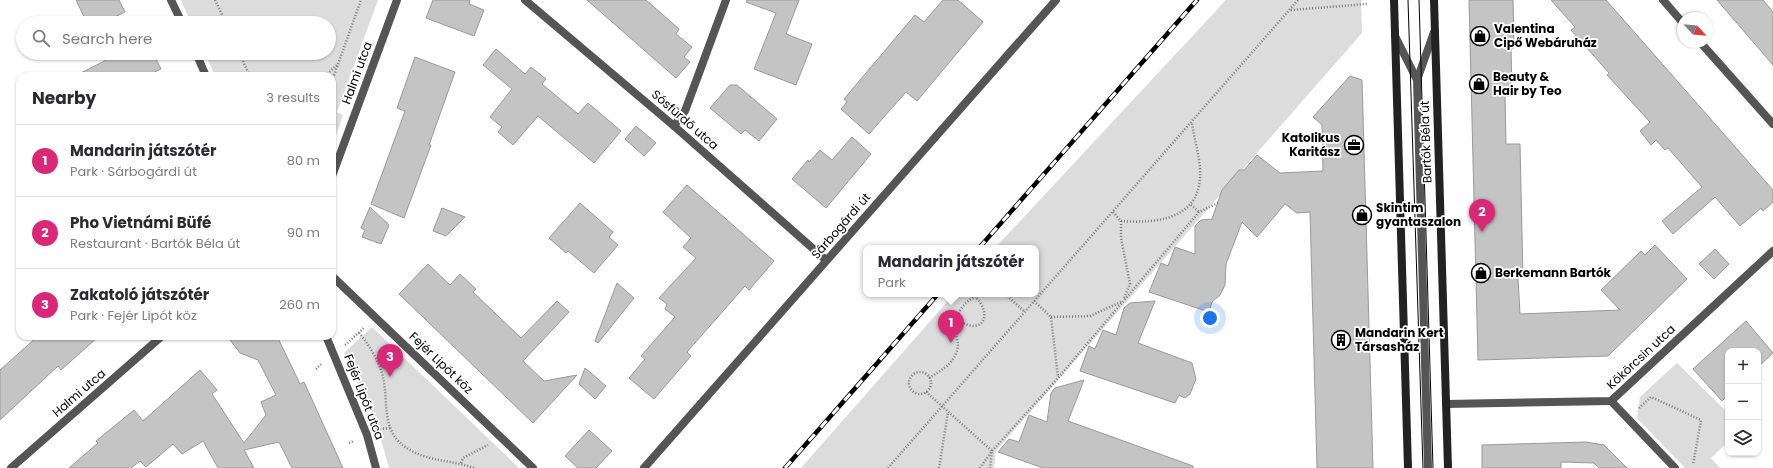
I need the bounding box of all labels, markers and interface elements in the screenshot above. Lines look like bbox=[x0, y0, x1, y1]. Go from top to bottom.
north arrow bbox=[1677, 12, 1713, 48]
search box bbox=[16, 16, 336, 60]
place label: Valentina Cipő Webáruház bbox=[1494, 20, 1597, 51]
shop icon: Valentina Cipő Webáruház bbox=[1469, 25, 1491, 47]
icon: search bbox=[30, 27, 52, 49]
text: Search here bbox=[62, 28, 152, 49]
street label: Halmi utca bbox=[337, 39, 376, 106]
place label: Beauty & Hair by Teo bbox=[1493, 68, 1562, 99]
shop icon: Beauty & Hair by Teo bbox=[1468, 73, 1490, 95]
text: Nearby bbox=[32, 86, 96, 110]
street label: Sósfürdő utca bbox=[648, 86, 722, 153]
text: 3 results bbox=[266, 88, 320, 107]
street label: Bartók Béla út bbox=[1416, 100, 1435, 184]
place label: Katolikus Karitász bbox=[1282, 129, 1340, 160]
office icon: Katolikus Karitász bbox=[1343, 134, 1365, 156]
text: Mandarin játszótér bbox=[70, 140, 216, 161]
text: 1 bbox=[43, 151, 47, 170]
text: 80 m bbox=[287, 151, 320, 170]
text: Park · Sárbogárdi út bbox=[70, 162, 197, 181]
street label: Sárbogárdi út bbox=[807, 189, 874, 262]
place label: Skintim gyantaszalon bbox=[1376, 199, 1461, 230]
pin: 2 bbox=[1469, 199, 1495, 232]
shop icon: Skintim gyantaszalon bbox=[1351, 204, 1373, 226]
text: Pho Vietnámi Büfé bbox=[70, 212, 211, 233]
text: 2 bbox=[41, 223, 49, 242]
text: 90 m bbox=[287, 223, 320, 242]
text: Restaurant · Bartók Béla út bbox=[70, 234, 240, 253]
popup bbox=[863, 245, 1039, 297]
text: Mandarin játszótér bbox=[878, 251, 1024, 272]
shop icon: Berkemann Bartók bbox=[1470, 262, 1492, 284]
place label: Berkemann Bartók bbox=[1495, 264, 1612, 281]
text: Park bbox=[878, 273, 906, 292]
text: Zakatoló játszótér bbox=[70, 284, 209, 305]
text: 3 bbox=[41, 295, 49, 314]
text: 260 m bbox=[279, 295, 320, 314]
text: Park · Fejér Lipót köz bbox=[70, 306, 197, 325]
your location bbox=[1200, 308, 1220, 328]
pin: 1 bbox=[938, 310, 964, 343]
street label: Kökörcsin utca bbox=[1603, 320, 1679, 393]
place label: Mandarin Kert Társasház bbox=[1355, 324, 1444, 355]
street label: Fejér Lipót köz bbox=[406, 328, 477, 397]
building icon: Mandarin Kert Társasház bbox=[1330, 329, 1352, 351]
pin: 3 bbox=[377, 344, 403, 377]
map controls bbox=[1725, 348, 1761, 456]
button: + bbox=[1725, 348, 1761, 384]
street label: Fejér Lipót utca bbox=[340, 352, 389, 442]
street label: Halmi utca bbox=[48, 365, 109, 420]
button: − bbox=[1725, 384, 1761, 420]
button: layers bbox=[1725, 420, 1761, 456]

